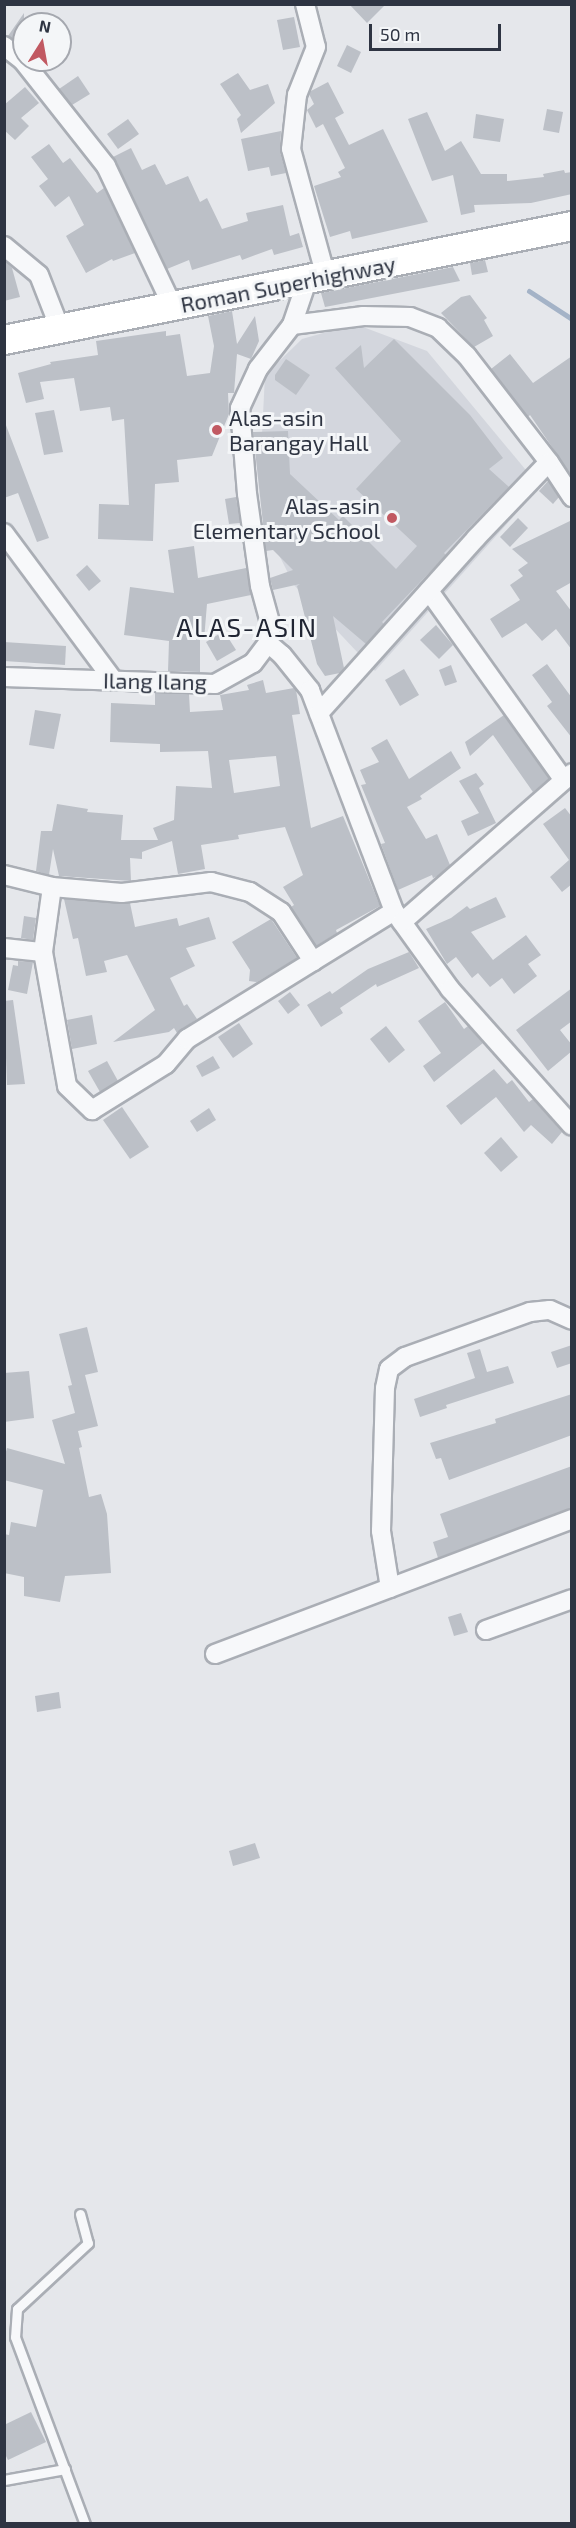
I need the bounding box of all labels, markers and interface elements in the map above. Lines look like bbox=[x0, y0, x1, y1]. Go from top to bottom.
north arrow bbox=[12, 12, 72, 72]
scale bar bbox=[372, 12, 504, 50]
text: N bbox=[38, 15, 53, 36]
text: 50 m bbox=[380, 23, 420, 45]
street label: Roman Superhighway bbox=[178, 250, 398, 318]
place label: Alas-asin Barangay Hall bbox=[229, 404, 369, 456]
marker: Alas-asin Barangay Hall bbox=[210, 423, 224, 437]
place label: Alas-asin Elementary School bbox=[192, 492, 380, 544]
marker: Alas-asin Elementary School bbox=[385, 511, 399, 525]
district label: ALAS-ASIN bbox=[176, 611, 318, 643]
street label: Ilang Ilang bbox=[103, 667, 207, 695]

